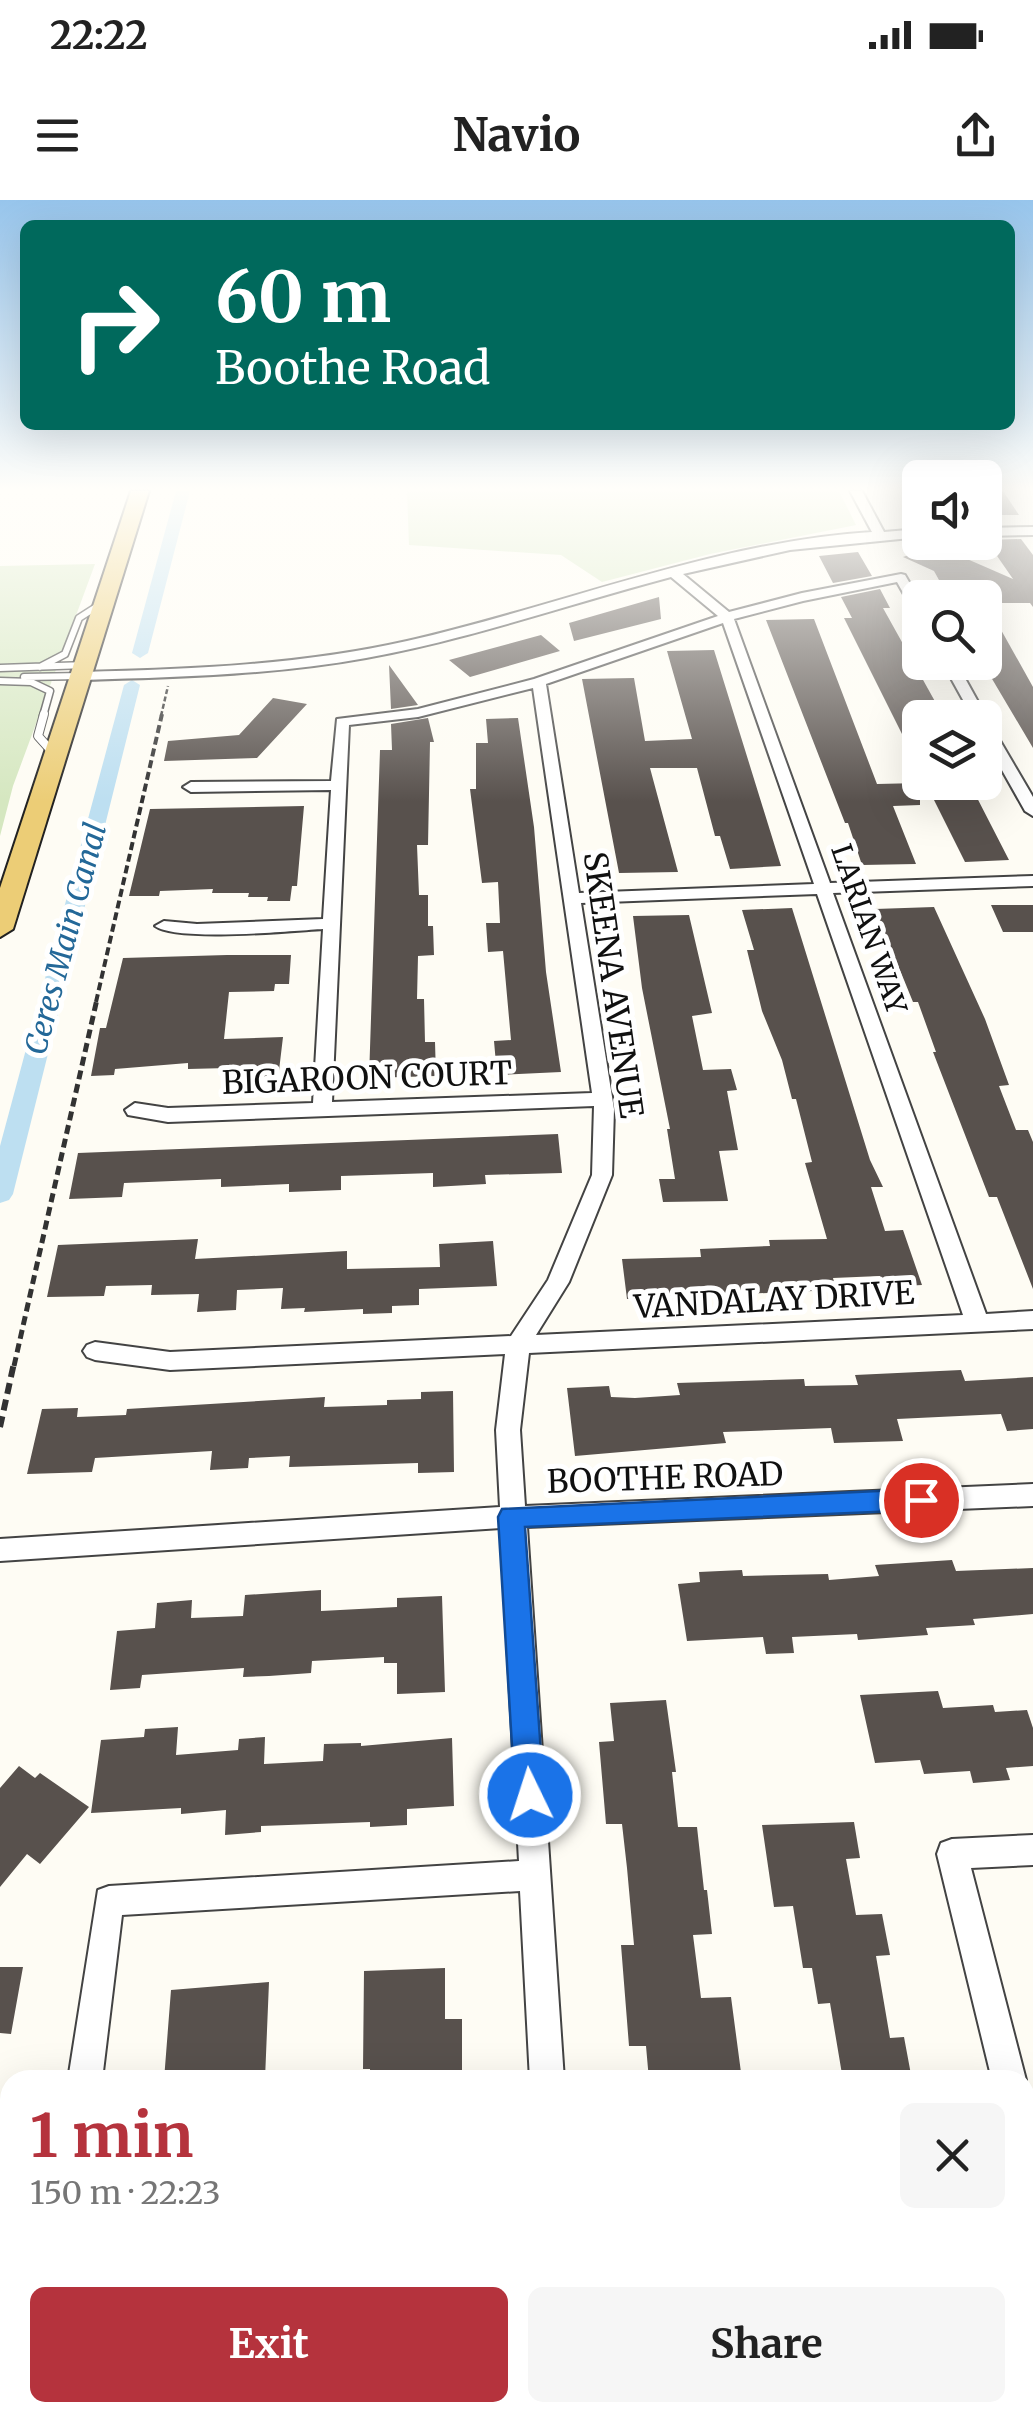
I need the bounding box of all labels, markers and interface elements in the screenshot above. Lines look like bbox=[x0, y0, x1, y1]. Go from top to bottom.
text: 22:22 bbox=[50, 12, 148, 59]
text: Navio bbox=[453, 107, 580, 163]
icon: menu bbox=[30, 108, 85, 163]
icon: share bbox=[948, 108, 1003, 163]
text: 60 m bbox=[215, 253, 391, 341]
icon: right bbox=[50, 260, 180, 390]
text: Boothe Road bbox=[215, 340, 490, 396]
map controls bbox=[902, 460, 1002, 800]
button: sound bbox=[902, 460, 1002, 560]
button: search bbox=[902, 580, 1002, 680]
button: layers bbox=[902, 700, 1002, 800]
water label: Ceres Main Canal bbox=[16, 819, 114, 1059]
street label: LARIAN WAY bbox=[823, 839, 915, 1020]
street label: SKEENA AVENUE bbox=[575, 849, 652, 1121]
street label: BIGAROON COURT bbox=[221, 1053, 513, 1103]
street label: VANDALAY DRIVE bbox=[632, 1273, 916, 1327]
street label: BOOTHE ROAD bbox=[546, 1454, 784, 1502]
pin bbox=[879, 1458, 964, 1543]
icon: arrive bbox=[894, 1473, 949, 1528]
position arrow bbox=[478, 1743, 582, 1847]
text: 1 min bbox=[30, 2098, 193, 2173]
button: close bbox=[900, 2103, 1005, 2208]
text: 150 m · 22:23 bbox=[30, 2173, 221, 2213]
button: Exit bbox=[30, 2287, 508, 2402]
button: Share bbox=[528, 2287, 1005, 2402]

